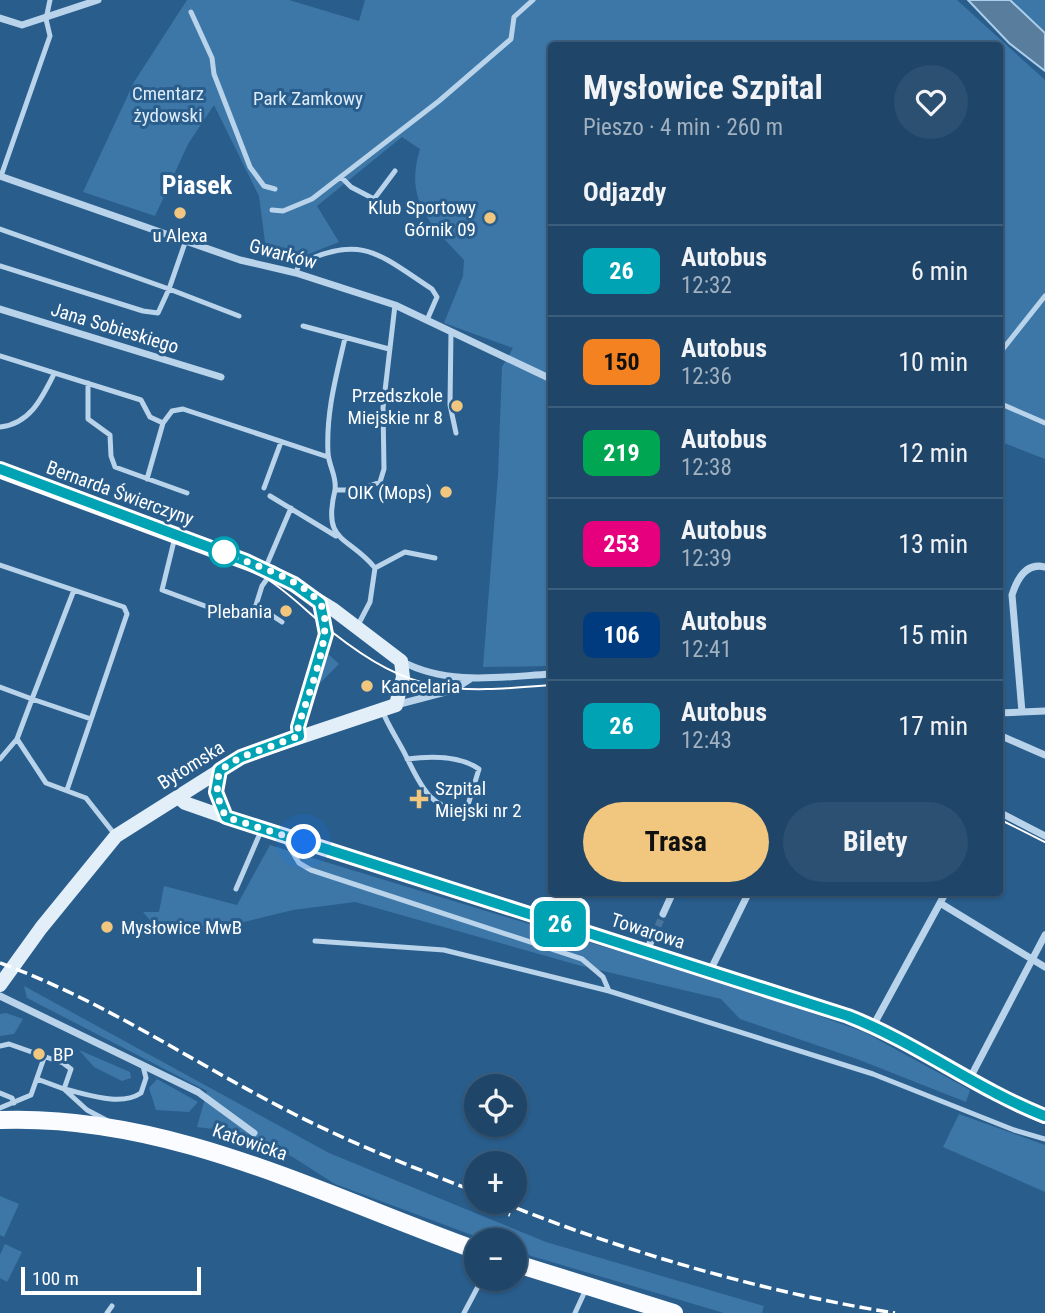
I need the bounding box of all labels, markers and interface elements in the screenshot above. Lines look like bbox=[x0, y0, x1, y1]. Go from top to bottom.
button: heart bbox=[894, 65, 968, 139]
text: Mysłowice Szpital bbox=[583, 68, 823, 107]
park label: Cmentarz żydowski bbox=[132, 82, 204, 127]
park label: Park Zamkowy bbox=[253, 87, 363, 110]
text: Pieszo · 4 min · 260 m bbox=[583, 114, 783, 141]
district label: Piasek bbox=[162, 170, 233, 200]
text: Odjazdy bbox=[583, 177, 666, 207]
place label: Klub Sportowy Górnik 09 bbox=[368, 196, 476, 241]
marker: u Alexa bbox=[172, 205, 188, 221]
marker: Klub Sportowy Górnik 09 bbox=[482, 210, 498, 226]
place label: u Alexa bbox=[152, 224, 208, 247]
street label: Gwarków bbox=[247, 234, 319, 274]
text: Autobus bbox=[681, 242, 767, 272]
text: 6 min bbox=[911, 256, 968, 286]
text: 26 bbox=[609, 257, 634, 285]
text: 12:32 bbox=[681, 272, 732, 299]
street label: Jana Sobieskiego bbox=[48, 298, 182, 358]
text: Autobus bbox=[681, 333, 767, 363]
text: 10 min bbox=[898, 347, 968, 377]
text: 150 bbox=[603, 348, 640, 376]
text: 12:36 bbox=[681, 363, 732, 390]
place label: Przedszkole Miejskie nr 8 bbox=[348, 384, 443, 429]
marker: Przedszkole Miejskie nr 8 bbox=[449, 398, 465, 414]
text: Autobus bbox=[681, 424, 767, 454]
text: 12 min bbox=[898, 438, 968, 468]
text: 219 bbox=[603, 439, 640, 467]
text: 12:38 bbox=[681, 454, 732, 481]
street label: Bernarda Świerczyny bbox=[43, 456, 197, 530]
place label: OIK (Mops) bbox=[347, 481, 432, 504]
marker: OIK (Mops) bbox=[438, 484, 454, 500]
text: Autobus bbox=[681, 515, 767, 545]
text: 13 min bbox=[898, 529, 968, 559]
text: 253 bbox=[603, 530, 640, 558]
unlabelled marker bbox=[209, 537, 239, 567]
text: 12:39 bbox=[681, 545, 732, 572]
place label: Plebania bbox=[207, 600, 272, 623]
marker: Plebania bbox=[278, 603, 294, 619]
text: Autobus bbox=[681, 606, 767, 636]
text: 15 min bbox=[898, 620, 968, 650]
text: 106 bbox=[603, 621, 640, 649]
text: 12:41 bbox=[681, 636, 732, 663]
place label: Kancelaria bbox=[381, 675, 460, 698]
marker: Kancelaria bbox=[359, 678, 375, 694]
text: Autobus bbox=[681, 697, 767, 727]
text: 17 min bbox=[898, 711, 968, 741]
text: 26 bbox=[609, 712, 634, 740]
text: 12:43 bbox=[681, 727, 732, 754]
street label: Bytomska bbox=[154, 736, 228, 794]
place label: Szpital Miejski nr 2 bbox=[435, 777, 522, 822]
marker: Szpital Miejski nr 2 bbox=[409, 789, 429, 809]
button: Trasa bbox=[583, 802, 769, 882]
button: Bilety bbox=[783, 802, 968, 882]
your location bbox=[286, 824, 321, 859]
line badge: 26 bbox=[528, 901, 592, 947]
street label: Towarowa bbox=[608, 908, 688, 954]
text: 26 bbox=[548, 910, 572, 938]
place label: Mysłowice MwB bbox=[121, 916, 242, 939]
marker: Mysłowice MwB bbox=[99, 919, 115, 935]
place label: BP bbox=[53, 1043, 74, 1066]
marker: BP bbox=[31, 1046, 47, 1062]
map controls bbox=[464, 1074, 527, 1291]
button: locate bbox=[464, 1074, 527, 1137]
street label: Katowicka bbox=[210, 1118, 290, 1166]
button: + bbox=[464, 1151, 527, 1214]
button: − bbox=[464, 1228, 527, 1291]
scale bar bbox=[21, 1264, 201, 1296]
text: 100 m bbox=[32, 1267, 79, 1290]

